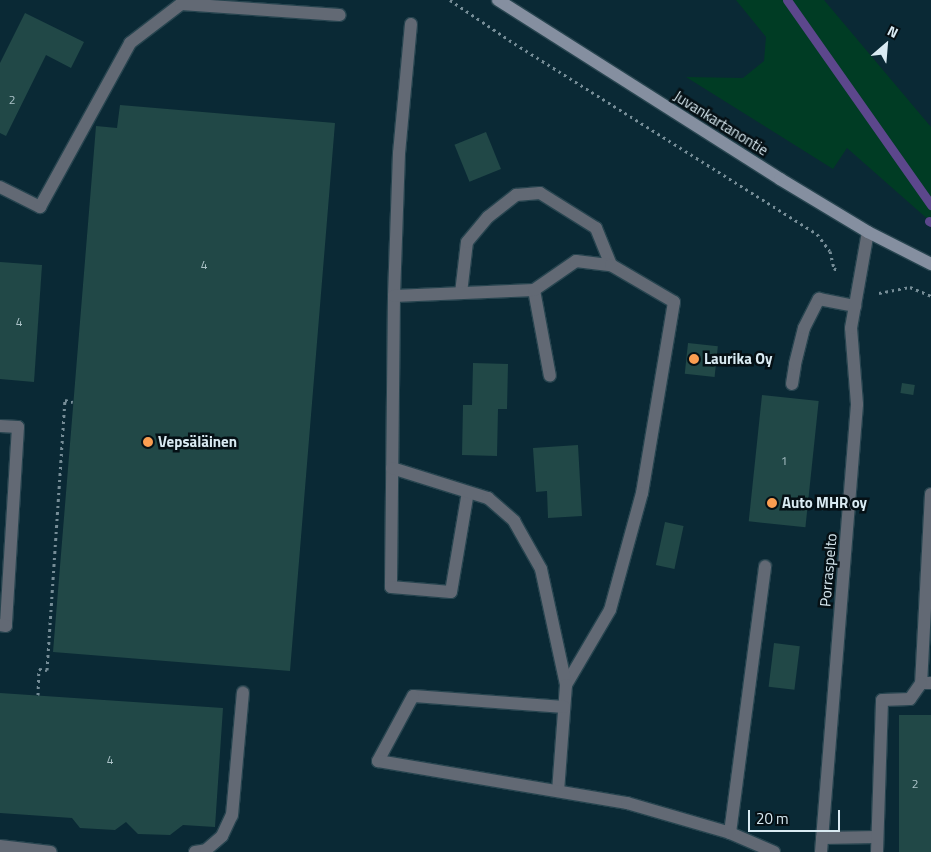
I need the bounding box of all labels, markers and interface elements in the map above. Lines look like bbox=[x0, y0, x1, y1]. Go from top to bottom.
north arrow bbox=[861, 20, 911, 70]
text: N bbox=[884, 20, 902, 43]
street label: Juvankartanontie bbox=[671, 87, 771, 159]
house number: 2 bbox=[9, 93, 15, 107]
house number: 4 bbox=[201, 258, 207, 272]
house number: 4 bbox=[16, 315, 22, 329]
place label: Laurika Oy bbox=[704, 350, 772, 368]
marker: Laurika Oy bbox=[688, 353, 700, 365]
place label: Vepsäläinen bbox=[158, 433, 237, 451]
marker: Vepsäläinen bbox=[142, 436, 154, 448]
house number: 1 bbox=[781, 454, 787, 468]
place label: Auto MHR oy bbox=[782, 494, 867, 512]
marker: Auto MHR oy bbox=[766, 497, 778, 509]
street label: Porraspelto bbox=[816, 532, 840, 608]
house number: 4 bbox=[107, 753, 113, 767]
house number: 2 bbox=[912, 777, 918, 791]
scale bar bbox=[751, 800, 844, 832]
text: 20 m bbox=[756, 807, 789, 830]

